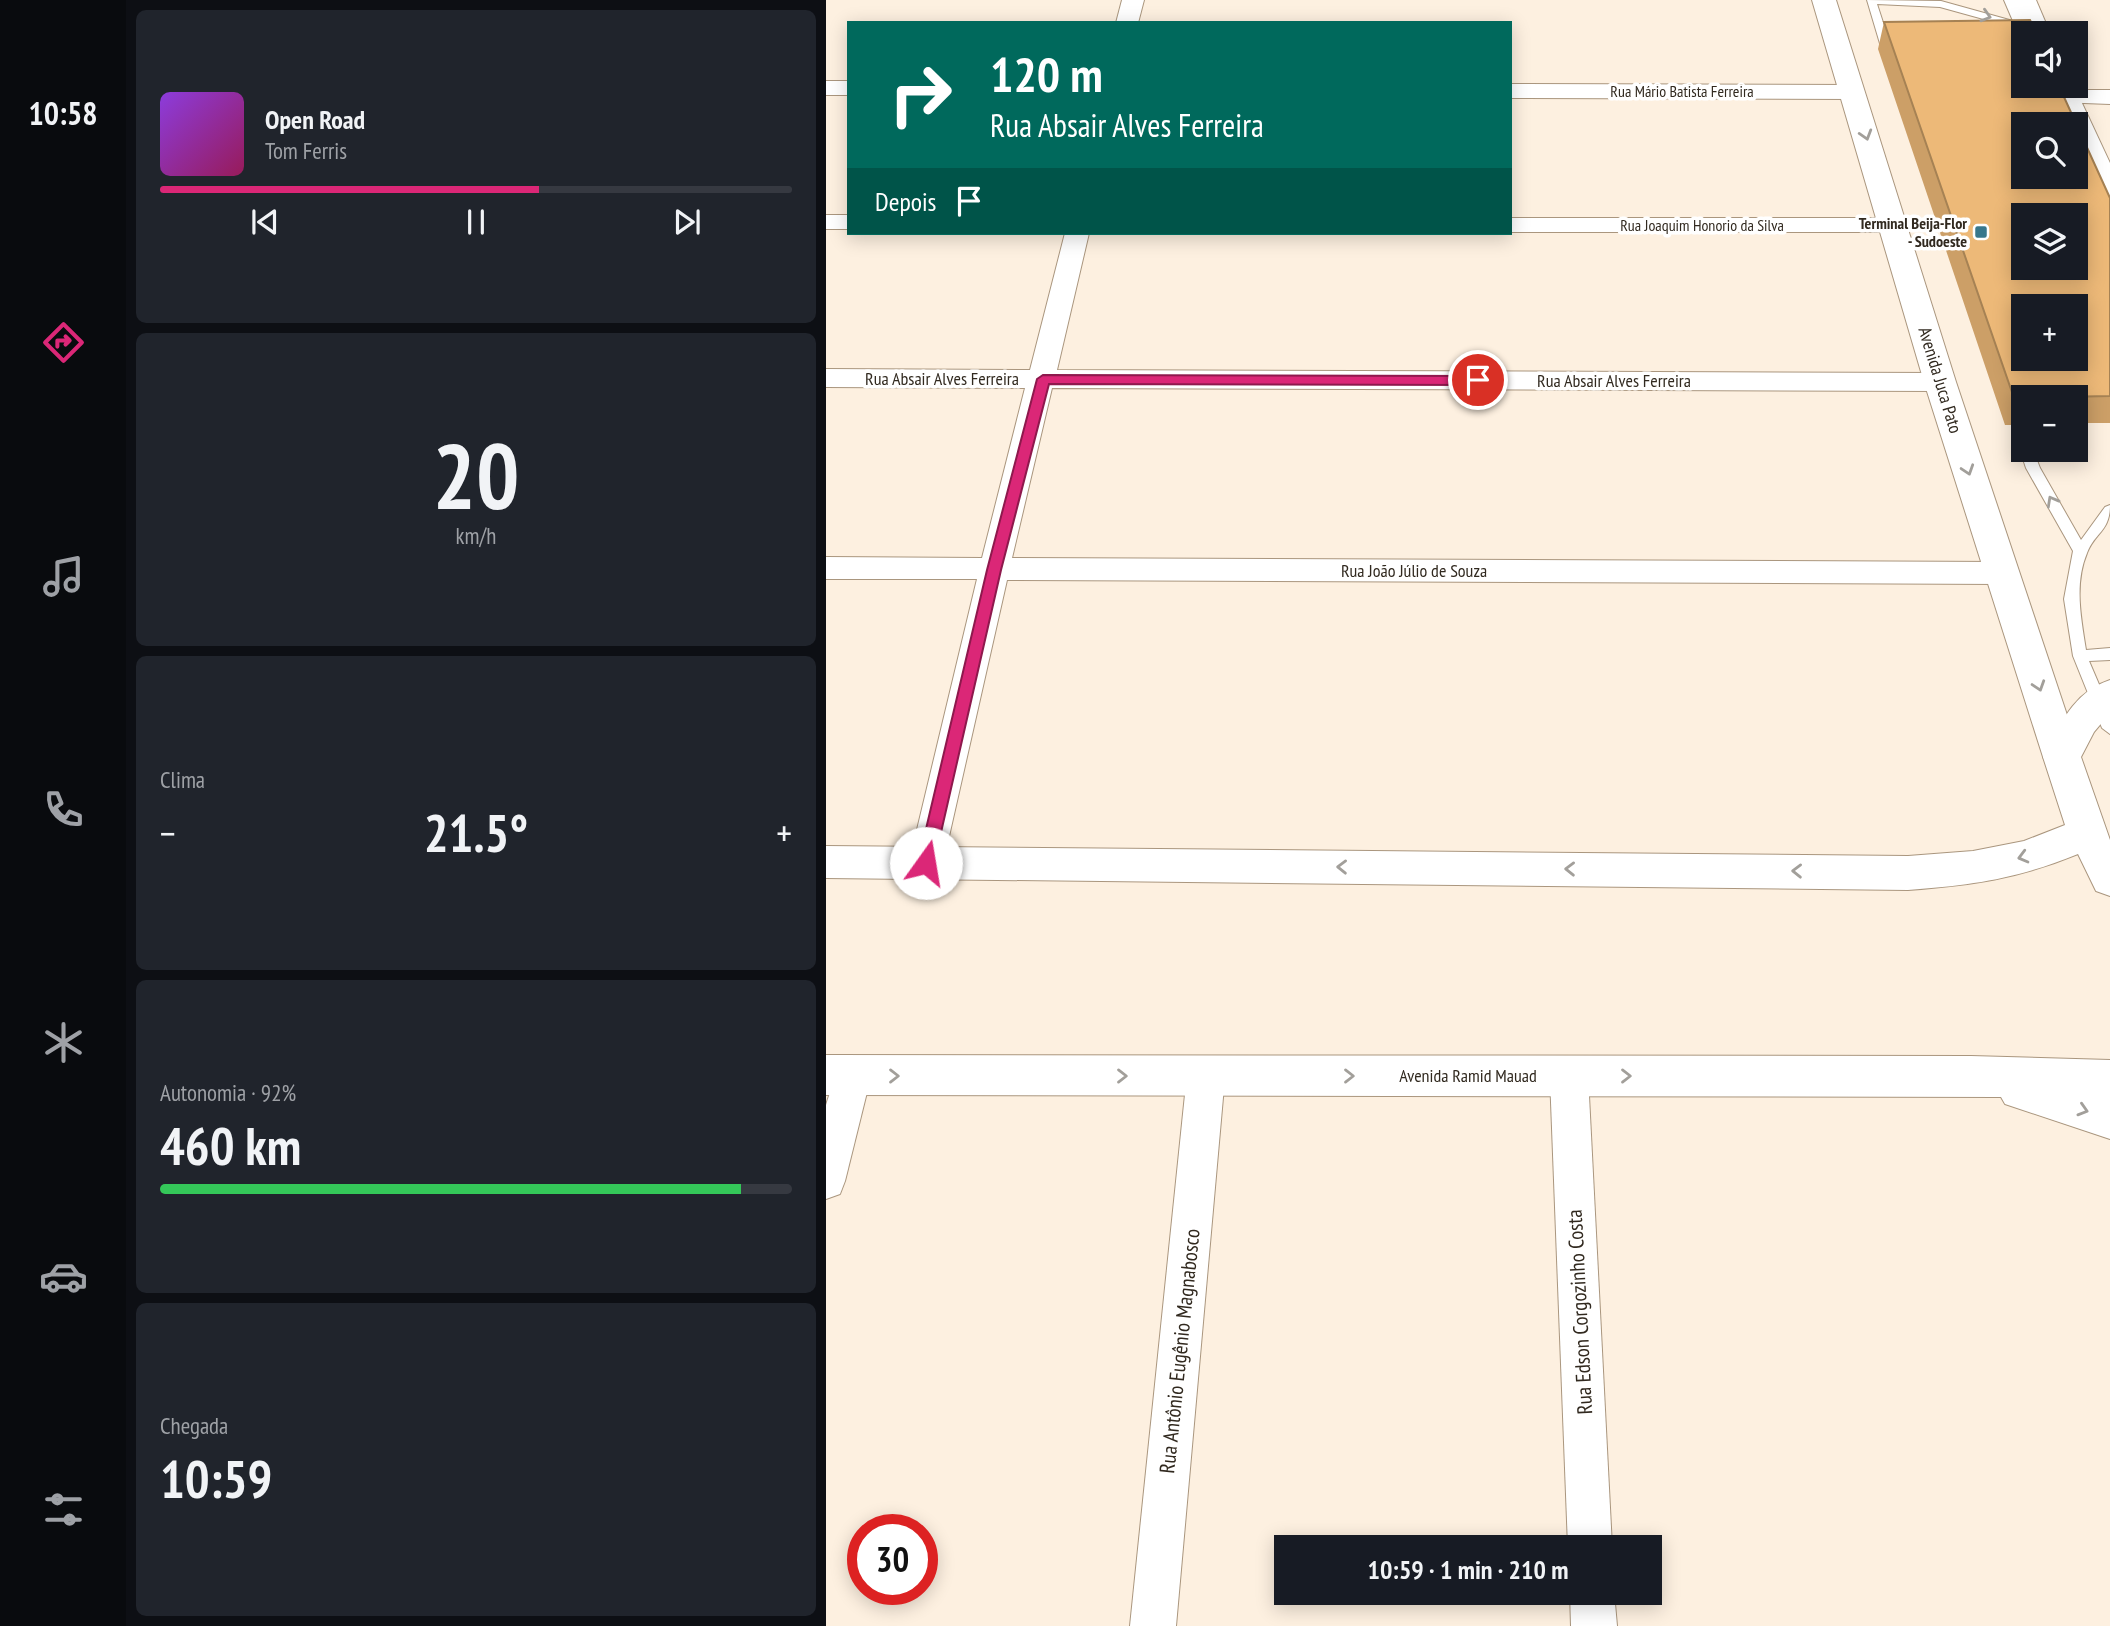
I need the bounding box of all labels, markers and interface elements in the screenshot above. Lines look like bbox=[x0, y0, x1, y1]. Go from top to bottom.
one-way arrow bbox=[1980, 8, 1992, 23]
map controls bbox=[2011, 21, 2088, 462]
button: sound bbox=[2011, 21, 2088, 98]
text: 120 m bbox=[990, 42, 1103, 106]
icon: right bbox=[875, 49, 966, 140]
street label: Rua Mário Batista Ferreira bbox=[1610, 81, 1754, 101]
text: 10:58 bbox=[28, 92, 98, 134]
text: Open Road bbox=[265, 103, 365, 136]
text: Rua Absair Alves Ferreira bbox=[990, 104, 1264, 146]
button: search bbox=[2011, 112, 2088, 189]
one-way arrow bbox=[1858, 129, 1873, 141]
text: Tom Ferris bbox=[265, 136, 347, 165]
icon: arrive bbox=[950, 182, 988, 220]
text: Depois bbox=[875, 185, 936, 218]
icon: previous bbox=[246, 203, 284, 241]
icon: pause bbox=[457, 203, 495, 241]
icon: next bbox=[668, 203, 706, 241]
button: layers bbox=[2011, 203, 2088, 280]
place label: Terminal Beija-Flor - Sudoeste bbox=[1859, 213, 1967, 251]
street label: Rua Joaquim Honorio da Silva bbox=[1620, 215, 1784, 235]
marker: Terminal Beija-Flor - Sudoeste bbox=[1973, 224, 1989, 240]
button: + bbox=[2011, 294, 2088, 371]
icon: directions bbox=[39, 318, 88, 367]
street label: Avenida Juca Pato bbox=[1913, 324, 1968, 436]
pin bbox=[1448, 350, 1508, 410]
icon: arrive bbox=[1459, 361, 1497, 399]
street label: Rua Absair Alves Ferreira bbox=[865, 367, 1019, 390]
street label: Rua Absair Alves Ferreira bbox=[1537, 369, 1691, 392]
button: − bbox=[2011, 385, 2088, 462]
text: 20 bbox=[433, 416, 520, 534]
one-way arrow bbox=[1960, 463, 1974, 476]
one-way arrow bbox=[2047, 496, 2060, 508]
text: km/h bbox=[456, 521, 496, 550]
icon: music bbox=[39, 552, 88, 601]
street label: Rua João Júlio de Souza bbox=[1341, 559, 1487, 582]
one-way arrow bbox=[2031, 680, 2045, 692]
text: Clima bbox=[160, 765, 205, 794]
icon: phone bbox=[39, 785, 88, 834]
text: 21.5° bbox=[424, 799, 528, 866]
text: − bbox=[160, 808, 176, 857]
text: + bbox=[776, 808, 792, 857]
position arrow bbox=[889, 826, 963, 900]
one-way arrow bbox=[2017, 849, 2029, 863]
one-way arrow bbox=[1336, 859, 1347, 875]
one-way arrow bbox=[1564, 861, 1574, 877]
one-way arrow bbox=[1791, 864, 1802, 879]
icon: climate bbox=[39, 1018, 88, 1067]
street label: Avenida Ramid Mauad bbox=[1399, 1064, 1537, 1087]
one-way arrow bbox=[889, 1068, 900, 1084]
one-way arrow bbox=[1117, 1068, 1127, 1084]
one-way arrow bbox=[1344, 1068, 1355, 1084]
one-way arrow bbox=[1621, 1068, 1631, 1084]
text: Autonomia · 92% bbox=[160, 1078, 296, 1107]
one-way arrow bbox=[2077, 1101, 2089, 1116]
text: 460 km bbox=[160, 1112, 301, 1179]
street label: Rua Edson Corgozinho Costa bbox=[1561, 1209, 1598, 1415]
street label: Rua Antônio Eugênio Magnabosco bbox=[1153, 1227, 1206, 1475]
icon: car bbox=[39, 1252, 88, 1301]
text: Chegada bbox=[160, 1411, 228, 1440]
text: 10:59 bbox=[160, 1445, 272, 1512]
icon: filters bbox=[39, 1485, 88, 1534]
speed limit sign: 30 bbox=[847, 1514, 938, 1605]
text: 10:59 · 1 min · 210 m bbox=[1368, 1553, 1568, 1586]

